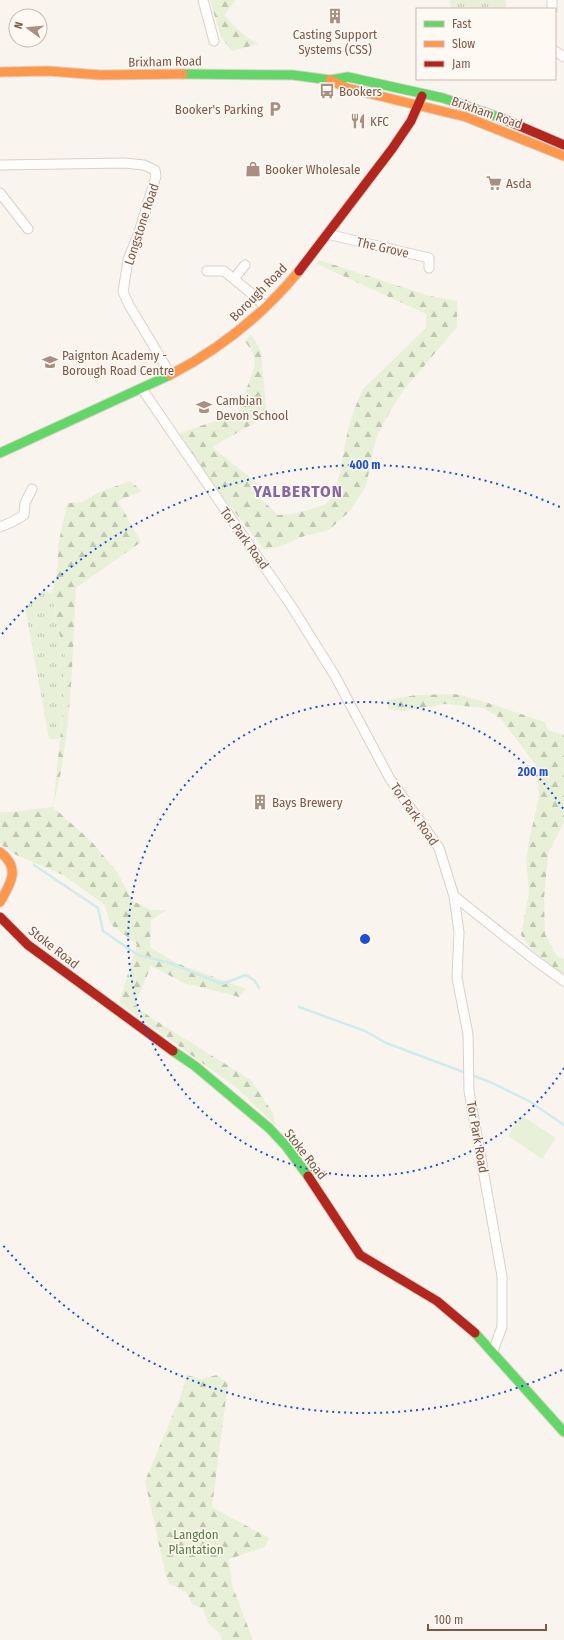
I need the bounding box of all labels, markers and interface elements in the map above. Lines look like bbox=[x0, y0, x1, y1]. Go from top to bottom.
building icon: Casting Support Systems (CSS) bbox=[326, 7, 344, 25]
north arrow bbox=[8, 8, 48, 48]
legend bbox=[416, 8, 556, 80]
text: Fast bbox=[452, 17, 471, 31]
text: N bbox=[12, 20, 26, 30]
place label: Casting Support Systems (CSS) bbox=[293, 27, 378, 57]
text: Slow bbox=[452, 37, 475, 51]
street label: Brixham Road bbox=[128, 53, 202, 70]
text: Jam bbox=[452, 57, 470, 71]
bus stop icon: Bookers bbox=[318, 82, 336, 100]
place label: Bookers bbox=[339, 84, 383, 99]
street label: Brixham Road bbox=[449, 93, 524, 132]
parking icon: Booker's Parking bbox=[266, 100, 284, 118]
place label: Booker's Parking bbox=[175, 102, 264, 117]
restaurant icon: KFC bbox=[349, 112, 367, 130]
place label: KFC bbox=[370, 114, 389, 129]
shop icon: Booker Wholesale bbox=[244, 160, 262, 178]
place label: Booker Wholesale bbox=[265, 162, 360, 177]
supermarket icon: Asda bbox=[485, 174, 503, 192]
place label: Asda bbox=[506, 176, 532, 191]
street label: Longstone Road bbox=[121, 181, 162, 267]
street label: The Grove bbox=[355, 234, 410, 261]
street label: Borough Road bbox=[227, 261, 290, 324]
place label: Paignton Academy - Borough Road Centre bbox=[62, 348, 174, 378]
school or university icon: Paignton Academy - Borough Road Centre bbox=[41, 353, 59, 371]
place label: Cambian Devon School bbox=[216, 393, 289, 423]
school or university icon: Cambian Devon School bbox=[195, 398, 213, 416]
text: 400 m bbox=[350, 458, 380, 472]
district label: YALBERTON bbox=[252, 481, 343, 502]
street label: Tor Park Road bbox=[217, 504, 272, 572]
text: 200 m bbox=[517, 765, 548, 779]
street label: Tor Park Road bbox=[388, 780, 442, 848]
building icon: Bays Brewery bbox=[251, 793, 269, 811]
place label: Bays Brewery bbox=[272, 795, 343, 810]
street label: Stoke Road bbox=[26, 923, 82, 972]
centre of rings bbox=[358, 932, 372, 946]
street label: Tor Park Road bbox=[464, 1100, 491, 1174]
street label: Stoke Road bbox=[281, 1126, 330, 1182]
park label: Langdon Plantation bbox=[168, 1527, 224, 1557]
scale bar bbox=[428, 1606, 546, 1632]
text: 100 m bbox=[434, 1613, 463, 1627]

